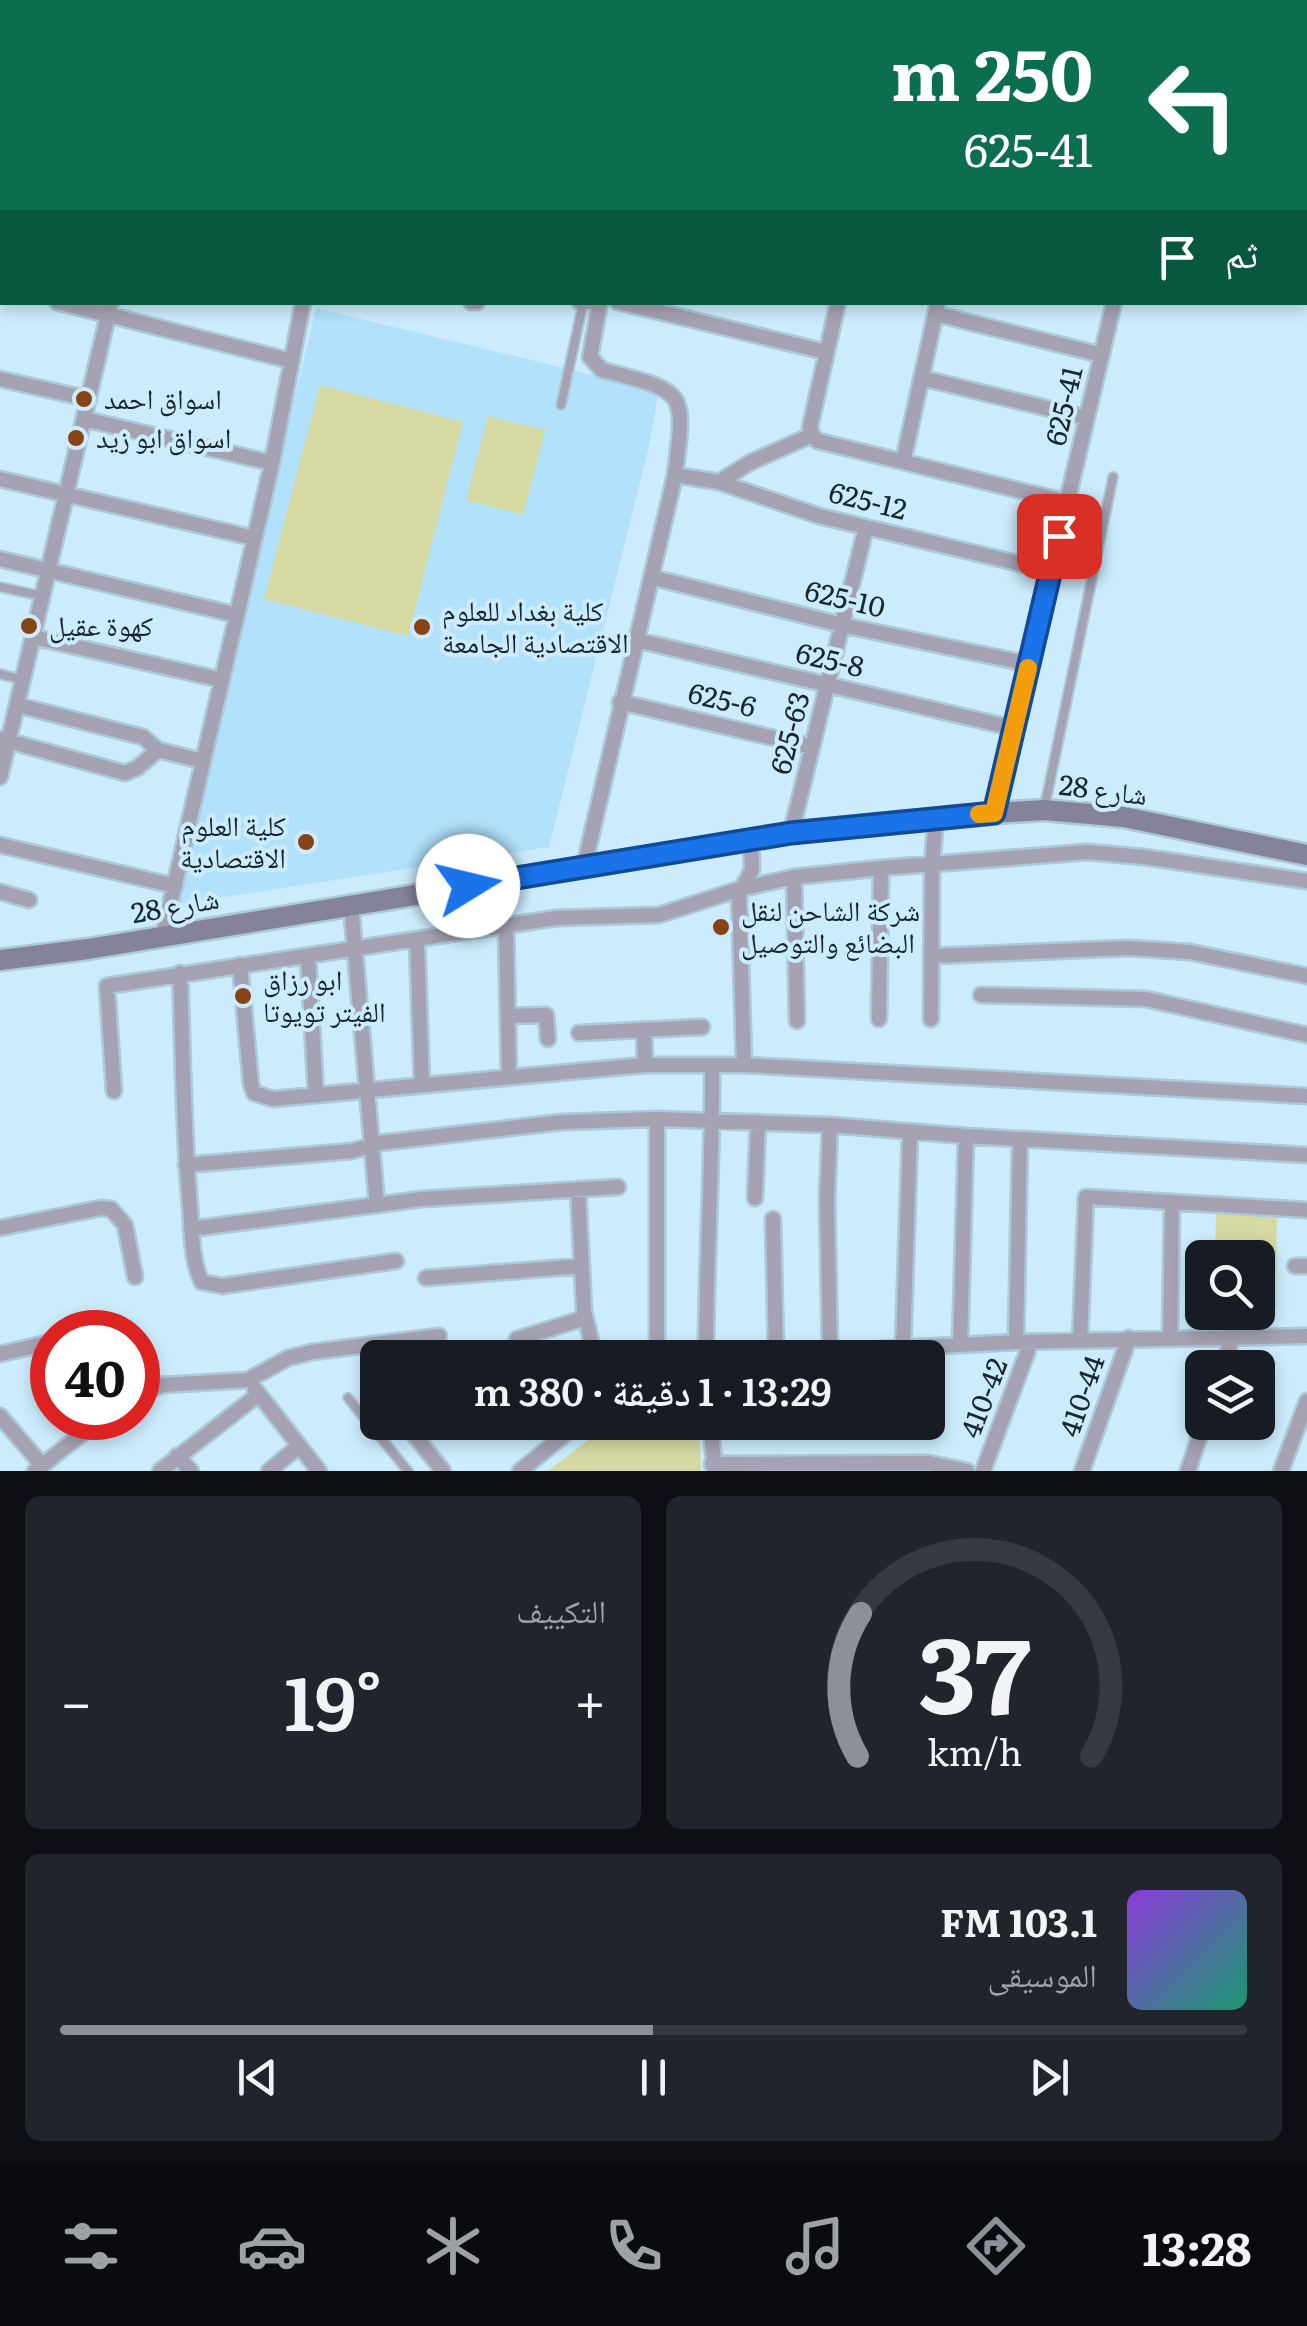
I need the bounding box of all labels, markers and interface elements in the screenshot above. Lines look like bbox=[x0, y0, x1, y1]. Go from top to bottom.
text: 250 m bbox=[891, 19, 1093, 123]
icon: left bbox=[1128, 40, 1258, 170]
text: 625-41 bbox=[964, 114, 1093, 181]
text: ثم bbox=[1225, 223, 1258, 280]
icon: arrive bbox=[1150, 230, 1205, 285]
street label: 625-41 bbox=[1033, 362, 1092, 449]
place label: اسواق احمد bbox=[104, 376, 222, 418]
marker: اسواق احمد bbox=[73, 388, 95, 410]
place label: اسواق ابو زيد bbox=[96, 415, 231, 457]
marker: اسواق ابو زيد bbox=[65, 427, 87, 449]
street label: 625-12 bbox=[825, 469, 912, 529]
pin bbox=[1017, 494, 1102, 579]
icon: arrive bbox=[1032, 509, 1087, 564]
street label: 625-10 bbox=[801, 567, 890, 627]
place label: كلية بغداد للعلوم الاقتصادية الجامعة bbox=[442, 588, 629, 662]
place label: كهوة عقيل bbox=[49, 603, 153, 645]
marker: كهوة عقيل bbox=[18, 615, 40, 637]
marker: كلية بغداد للعلوم الاقتصادية الجامعة bbox=[411, 616, 433, 638]
street label: 625-8 bbox=[792, 630, 869, 686]
street label: 625-6 bbox=[684, 670, 761, 726]
street label: 625-63 bbox=[758, 687, 819, 778]
street label: شارع 28 bbox=[1057, 762, 1150, 814]
place label: كلية العلوم الاقتصادية bbox=[180, 803, 286, 877]
marker: كلية العلوم الاقتصادية bbox=[295, 831, 317, 853]
position arrow bbox=[416, 834, 520, 938]
street label: شارع 28 bbox=[127, 876, 222, 932]
place label: شركة الشاحن لنقل البضائع والتوصيل bbox=[741, 888, 920, 962]
marker: شركة الشاحن لنقل البضائع والتوصيل bbox=[710, 916, 732, 938]
place label: ابو رزاق الفيتر تويوتا bbox=[263, 957, 386, 1031]
marker: ابو رزاق الفيتر تويوتا bbox=[232, 985, 254, 1007]
map controls bbox=[1185, 1240, 1275, 1440]
button: search bbox=[1185, 1240, 1275, 1330]
speed limit sign: 40 bbox=[30, 1310, 160, 1440]
street label: 410-44 bbox=[1047, 1349, 1114, 1442]
button: layers bbox=[1185, 1350, 1275, 1440]
street label: 410-42 bbox=[948, 1351, 1017, 1443]
text: 13:29 · 1 دقيقة · 380 m bbox=[473, 1361, 832, 1418]
text: التكييف bbox=[516, 1585, 606, 1633]
text: 37 bbox=[918, 1592, 1030, 1746]
text: 19° bbox=[284, 1643, 382, 1754]
text: − bbox=[60, 1658, 92, 1740]
text: + bbox=[574, 1658, 606, 1740]
text: km/h bbox=[926, 1724, 1022, 1777]
text: 103.1 FM bbox=[940, 1892, 1097, 1949]
text: الموسيقى bbox=[987, 1949, 1097, 1997]
icon: previous bbox=[230, 2050, 285, 2105]
icon: pause bbox=[626, 2050, 681, 2105]
icon: next bbox=[1022, 2050, 1077, 2105]
icon: filters bbox=[56, 2211, 126, 2281]
icon: car bbox=[237, 2211, 307, 2281]
icon: climate bbox=[418, 2211, 488, 2281]
icon: phone bbox=[599, 2211, 669, 2281]
icon: music bbox=[780, 2211, 850, 2281]
icon: directions bbox=[961, 2211, 1031, 2281]
text: 13:28 bbox=[1142, 2213, 1251, 2280]

